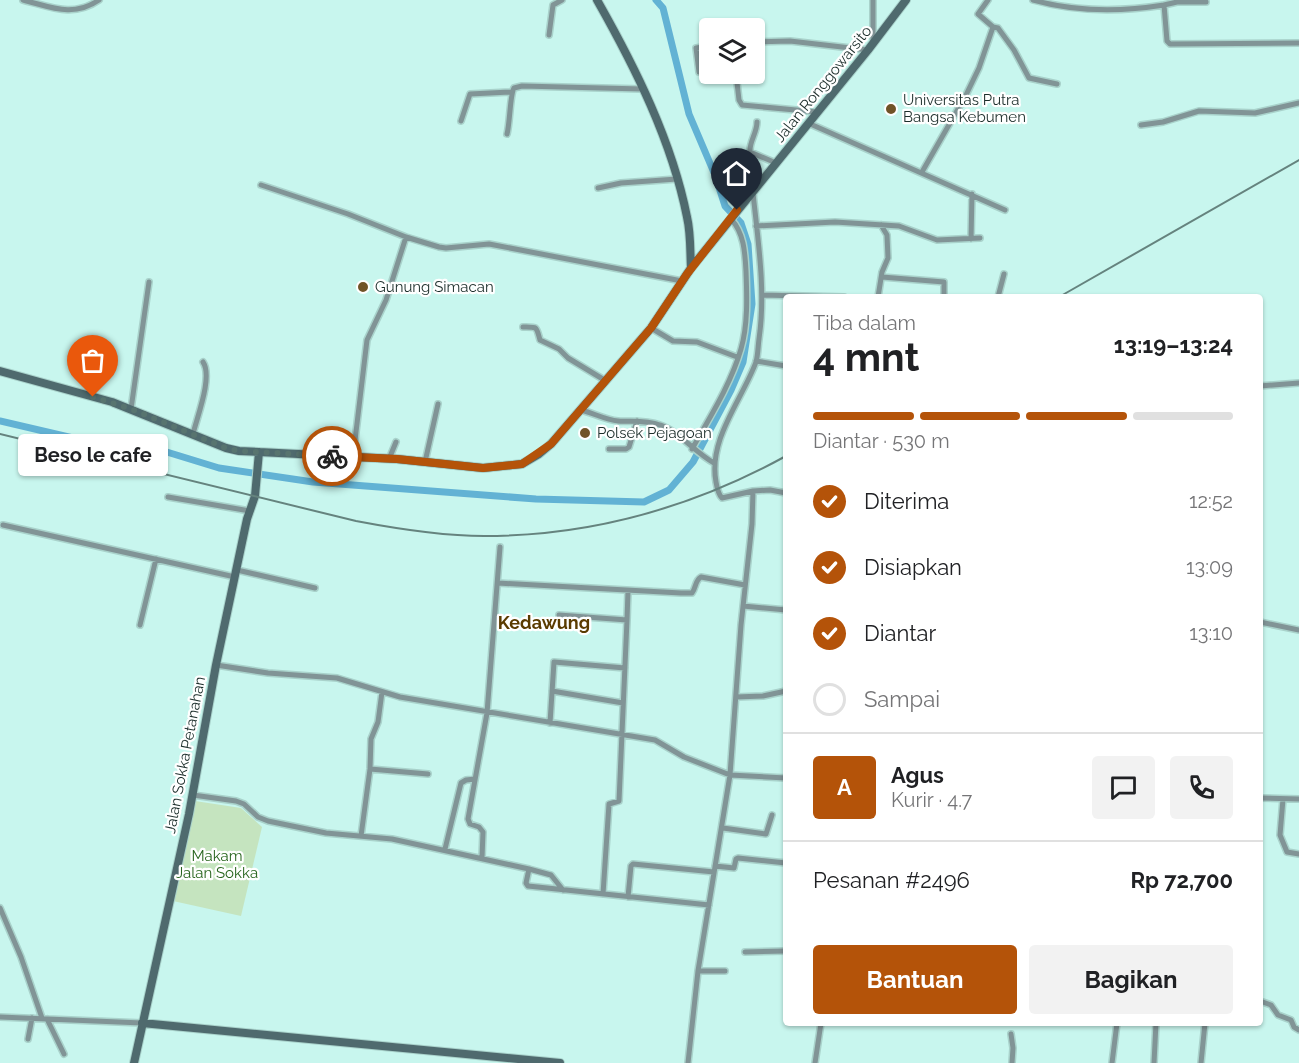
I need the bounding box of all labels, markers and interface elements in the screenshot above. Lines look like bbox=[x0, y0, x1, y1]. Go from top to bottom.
map controls bbox=[699, 18, 765, 84]
button: layers bbox=[699, 18, 765, 84]
street label: Jalan Ronggowarsito bbox=[771, 22, 875, 146]
place label: Universitas Putra Bangsa Kebumen bbox=[903, 91, 1026, 126]
marker: Universitas Putra Bangsa Kebumen bbox=[884, 102, 898, 116]
pin bbox=[711, 148, 762, 210]
icon: home bbox=[720, 157, 753, 190]
place label: Gunung Simacan bbox=[375, 278, 494, 296]
marker: Gunung Simacan bbox=[356, 280, 370, 294]
text: Tiba dalam bbox=[813, 311, 916, 335]
text: 13:19–13:24 bbox=[1114, 332, 1233, 358]
text: 4 mnt bbox=[813, 334, 919, 380]
pin bbox=[67, 335, 118, 397]
icon: bag bbox=[76, 344, 109, 377]
place label: Polsek Pejagoan bbox=[597, 424, 712, 442]
courier bbox=[302, 426, 362, 486]
marker: Polsek Pejagoan bbox=[578, 426, 592, 440]
text: Diantar · 530 m bbox=[813, 429, 950, 453]
callout: Beso le cafe bbox=[18, 433, 168, 475]
icon: bike bbox=[316, 440, 349, 473]
text: Beso le cafe bbox=[34, 443, 152, 467]
icon: check bbox=[813, 485, 846, 518]
text: Diterima bbox=[864, 488, 949, 514]
text: 12:52 bbox=[1189, 489, 1233, 513]
icon: check bbox=[813, 551, 846, 584]
text: Disiapkan bbox=[864, 554, 962, 580]
text: 13:09 bbox=[1186, 555, 1233, 579]
district label: Kedawung bbox=[498, 612, 590, 633]
icon: check bbox=[813, 617, 846, 650]
text: Diantar bbox=[864, 620, 936, 646]
text: 13:10 bbox=[1189, 621, 1233, 645]
street label: Jalan Sokka Petanahan bbox=[161, 675, 209, 835]
text: Sampai bbox=[864, 686, 940, 712]
button: chat bbox=[1092, 756, 1155, 819]
button: phone bbox=[1170, 756, 1233, 819]
text: Agus bbox=[891, 762, 944, 788]
text: A bbox=[837, 774, 852, 800]
text: Kurir · 4.7 bbox=[891, 788, 972, 812]
park label: Makam Jalan Sokka bbox=[176, 847, 258, 882]
text: Pesanan #2496 bbox=[813, 867, 970, 893]
text: Rp 72,700 bbox=[1130, 867, 1233, 893]
button: Bantuan bbox=[813, 945, 1017, 1014]
button: Bagikan bbox=[1029, 945, 1233, 1014]

